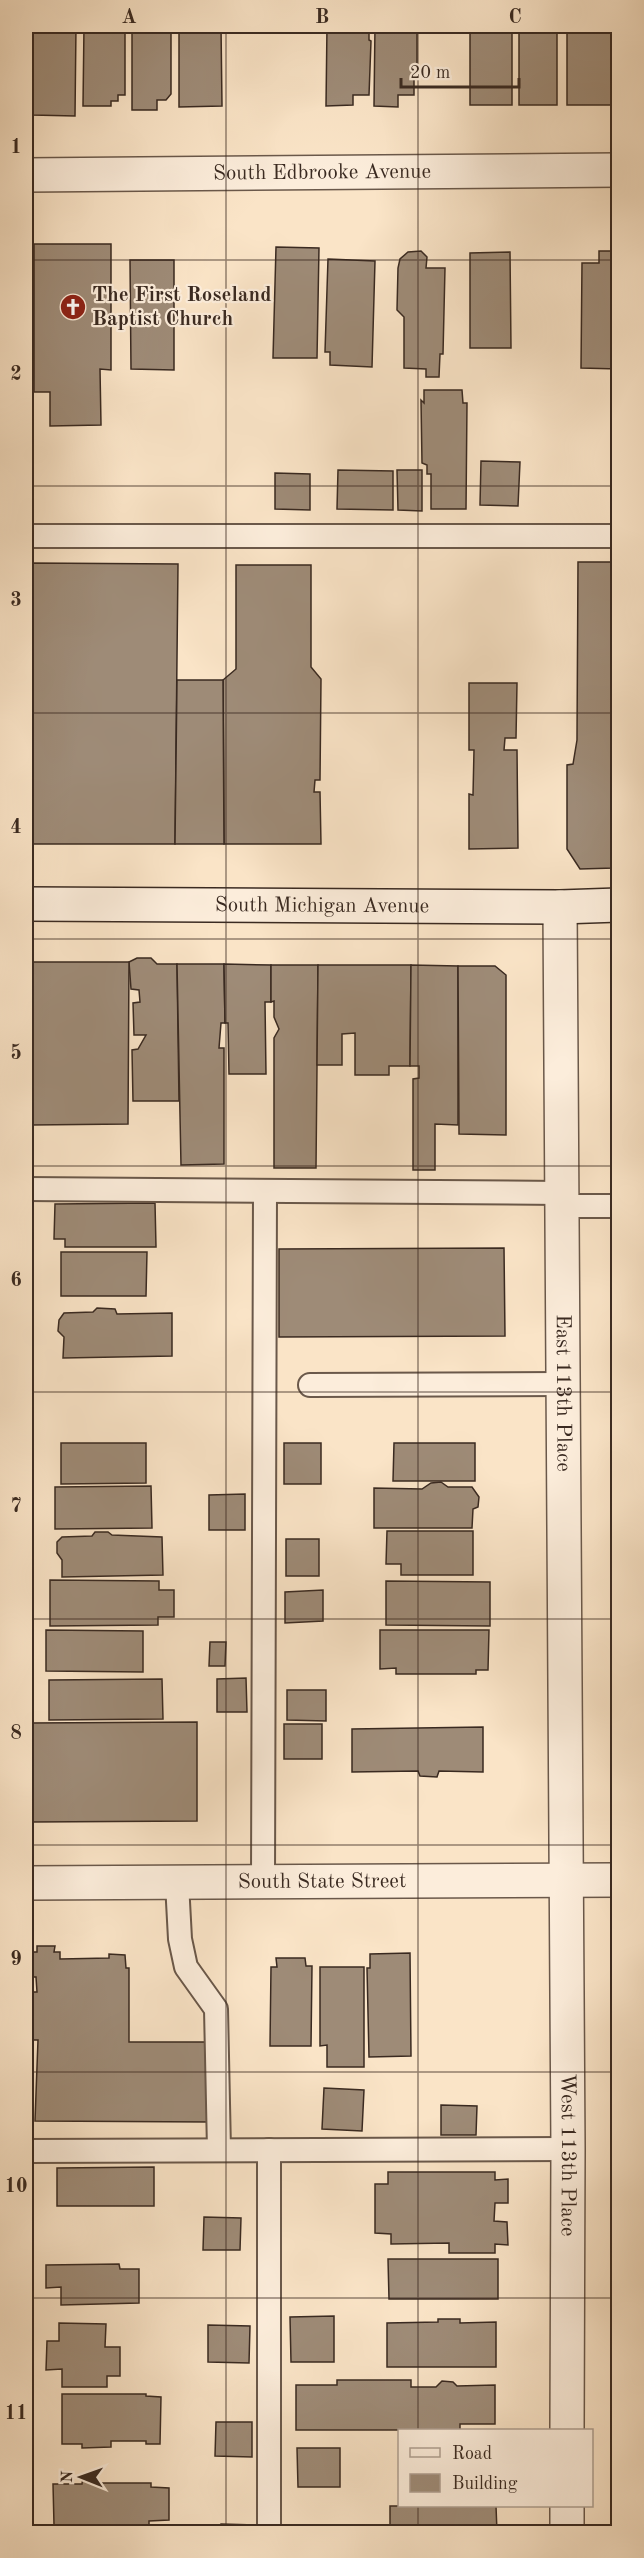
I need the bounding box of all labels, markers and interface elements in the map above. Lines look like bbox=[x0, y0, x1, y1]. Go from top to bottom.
text: A bbox=[121, 8, 137, 28]
text: B bbox=[315, 8, 329, 28]
text: C bbox=[508, 8, 522, 28]
scale bar bbox=[401, 51, 520, 89]
text: 20 m bbox=[410, 64, 450, 82]
text: 1 bbox=[10, 138, 22, 158]
street label: South Edbrooke Avenue bbox=[213, 161, 431, 184]
place label: The First Roseland Baptist Church bbox=[92, 285, 272, 330]
church icon: The First Roseland Baptist Church bbox=[58, 292, 88, 322]
text: 2 bbox=[10, 365, 22, 385]
text: 3 bbox=[10, 591, 22, 611]
text: 4 bbox=[10, 818, 22, 838]
street label: South Michigan Avenue bbox=[215, 895, 429, 917]
text: 5 bbox=[10, 1043, 22, 1064]
text: 6 bbox=[10, 1271, 22, 1291]
street label: East 113th Place bbox=[552, 1314, 574, 1472]
text: 7 bbox=[10, 1497, 22, 1517]
text: 8 bbox=[10, 1724, 22, 1744]
street label: South State Street bbox=[238, 1871, 406, 1892]
text: 9 bbox=[10, 1950, 22, 1970]
street label: West 113th Place bbox=[557, 2073, 579, 2236]
text: 10 bbox=[4, 2177, 28, 2197]
text: 11 bbox=[4, 2404, 28, 2424]
legend bbox=[398, 2429, 593, 2507]
text: Road bbox=[452, 2445, 492, 2463]
north arrow bbox=[51, 2447, 111, 2507]
text: N bbox=[60, 2470, 76, 2483]
text: Building bbox=[452, 2475, 518, 2493]

